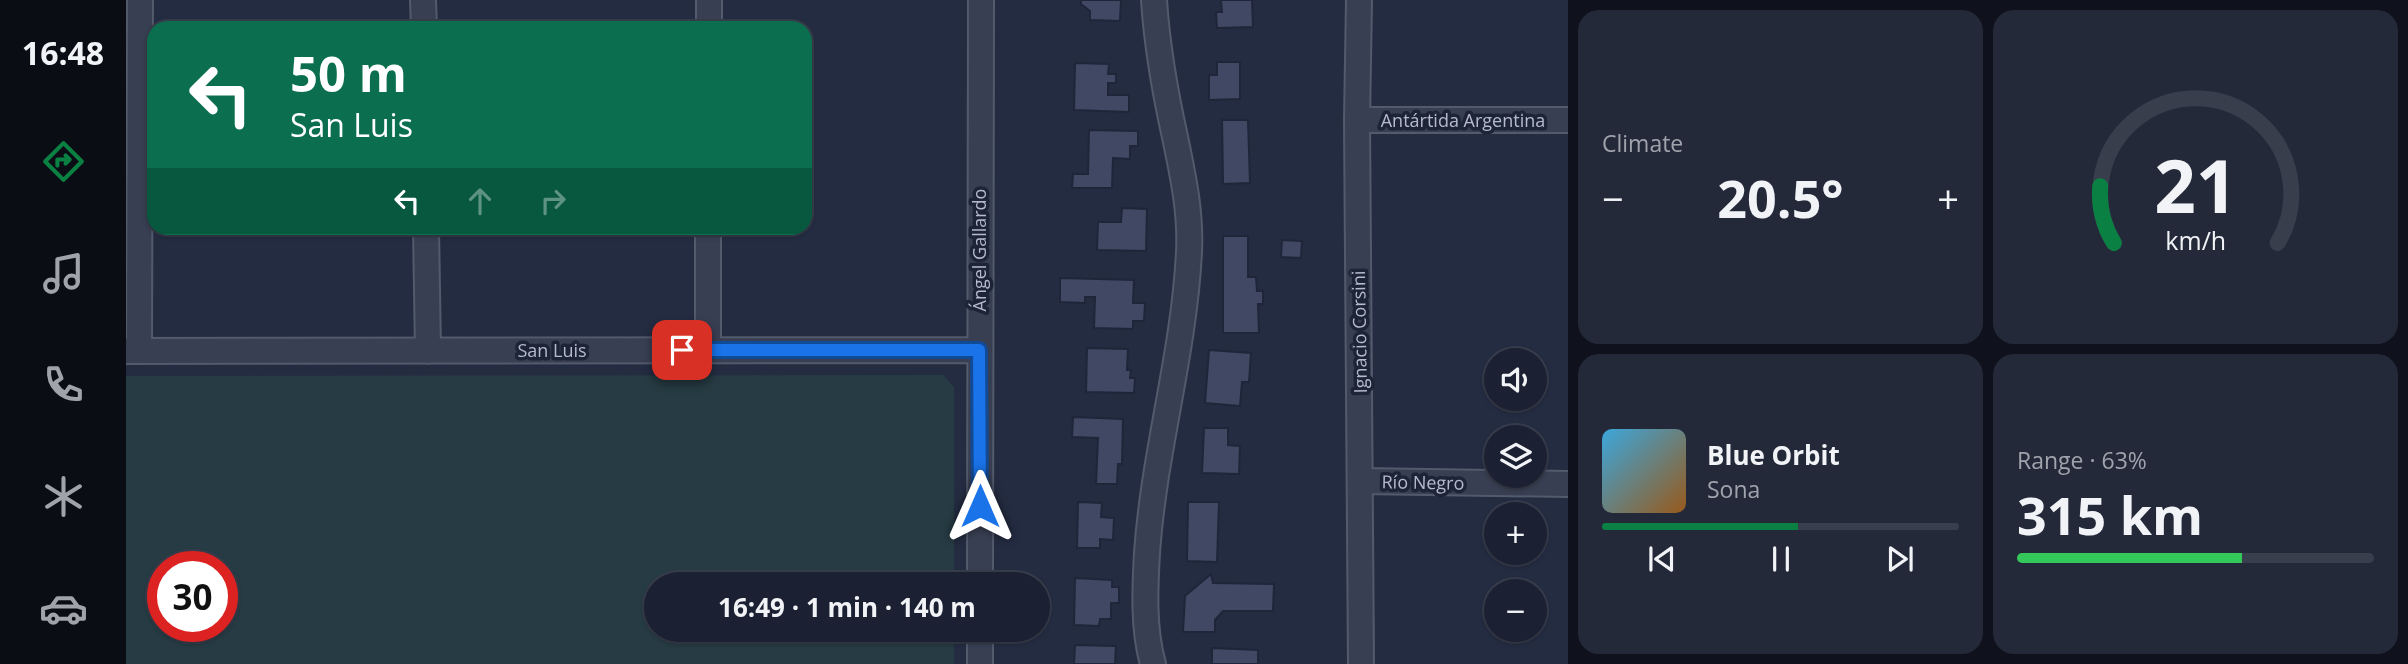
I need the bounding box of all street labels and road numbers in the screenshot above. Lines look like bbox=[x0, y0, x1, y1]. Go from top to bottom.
street label: Antártida Argentina bbox=[1381, 108, 1545, 132]
street label: Ángel Gallardo bbox=[967, 189, 991, 311]
street label: Ignacio Corsini bbox=[1346, 270, 1372, 394]
street label: San Luis bbox=[517, 338, 587, 362]
street label: Río Negro bbox=[1381, 469, 1465, 495]

